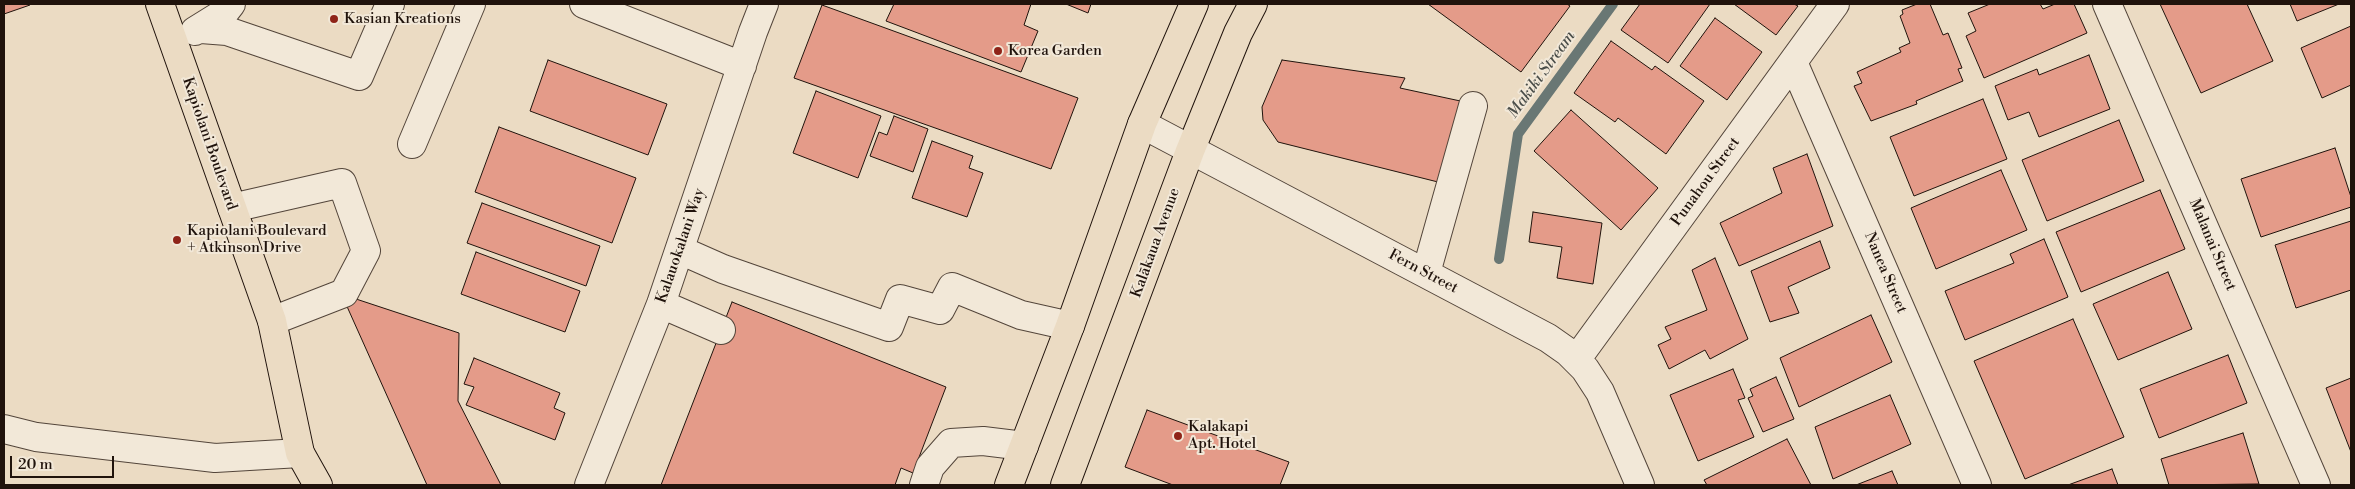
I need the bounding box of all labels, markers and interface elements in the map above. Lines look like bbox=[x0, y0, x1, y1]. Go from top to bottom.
place label: Kasian Kreations bbox=[344, 10, 461, 28]
marker: Kasian Kreations bbox=[328, 13, 340, 25]
water label: Makiki Stream bbox=[1504, 28, 1580, 122]
place label: Korea Garden bbox=[1008, 42, 1102, 60]
marker: Korea Garden bbox=[992, 45, 1004, 57]
street label: Kapiolani Boulevard bbox=[178, 75, 240, 213]
street label: Punahou Street bbox=[1668, 134, 1744, 230]
street label: Kalauokalani Way bbox=[653, 186, 709, 306]
street label: Kalākaua Avenue bbox=[1128, 186, 1184, 300]
street label: Malanai Street bbox=[2185, 196, 2239, 294]
place label: Kapiolani Boulevard + Atkinson Drive bbox=[187, 222, 327, 257]
street label: Nanea Street bbox=[1860, 230, 1910, 316]
marker: Kapiolani Boulevard + Atkinson Drive bbox=[171, 234, 183, 246]
street label: Fern Street bbox=[1385, 246, 1461, 298]
place label: Kalakapi Apt. Hotel bbox=[1188, 418, 1256, 453]
marker: Kalakapi Apt. Hotel bbox=[1172, 430, 1184, 442]
scale bar bbox=[12, 446, 116, 478]
text: 20 m bbox=[18, 455, 53, 474]

